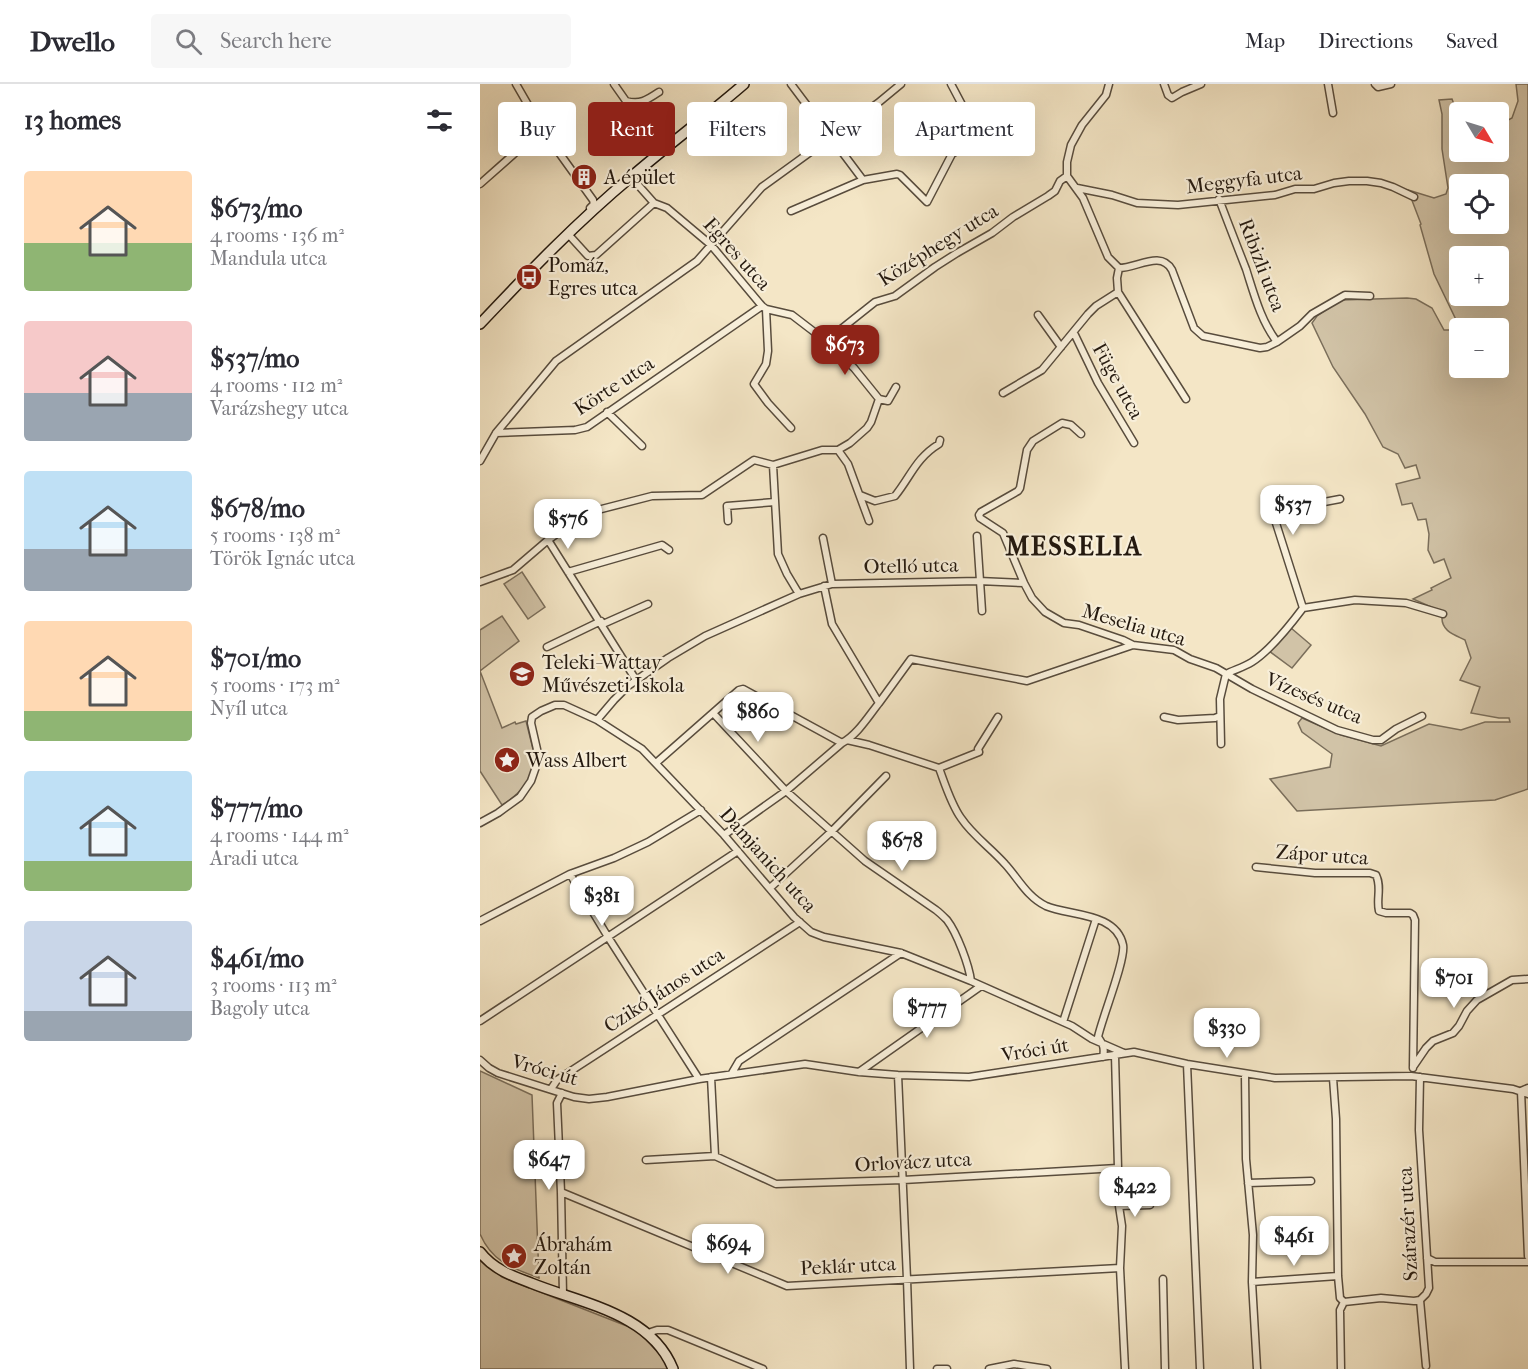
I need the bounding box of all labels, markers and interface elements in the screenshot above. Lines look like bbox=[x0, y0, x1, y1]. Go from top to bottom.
search box bbox=[151, 14, 571, 68]
text: Dwello bbox=[30, 25, 115, 58]
icon: search bbox=[172, 25, 205, 58]
text: Search here bbox=[220, 28, 332, 54]
text: Map bbox=[1245, 29, 1285, 53]
text: Directions bbox=[1318, 29, 1413, 53]
text: Saved bbox=[1446, 29, 1498, 53]
chip: Buy bbox=[498, 102, 576, 156]
chip: Rent bbox=[588, 102, 675, 156]
chip: Filters bbox=[687, 102, 787, 156]
chip: New bbox=[799, 102, 882, 156]
chip: Apartment bbox=[894, 102, 1035, 156]
north arrow bbox=[1449, 102, 1509, 162]
map controls bbox=[1449, 102, 1509, 378]
icon: filters bbox=[423, 104, 456, 137]
text: 13 homes bbox=[24, 105, 121, 136]
street label: Meggyfa utca bbox=[1185, 161, 1304, 199]
building icon: A épület bbox=[569, 162, 599, 192]
place label: A épület bbox=[603, 166, 676, 189]
button: locate bbox=[1449, 174, 1509, 234]
text: $673/mo bbox=[210, 193, 302, 224]
icon: home bbox=[72, 195, 144, 267]
street label: Középhegy utca bbox=[874, 199, 1003, 291]
street label: Egres utca bbox=[699, 213, 776, 295]
street label: Ribizli utca bbox=[1234, 215, 1290, 315]
text: 4 rooms · 136 m² bbox=[210, 224, 344, 247]
button: + bbox=[1449, 246, 1509, 306]
text: Mandula utca bbox=[210, 247, 327, 270]
place label: Pomáz, Egres utca bbox=[548, 254, 638, 300]
bus stop icon: Pomáz, Egres utca bbox=[514, 262, 544, 292]
button: − bbox=[1449, 318, 1509, 378]
pin: $673 bbox=[809, 325, 881, 376]
text: $673 bbox=[825, 333, 865, 356]
street label: Füge utca bbox=[1088, 339, 1149, 424]
text: $537/mo bbox=[210, 343, 300, 374]
icon: home bbox=[72, 345, 144, 417]
street label: Körte utca bbox=[570, 351, 659, 420]
text: 4 rooms · 112 m² bbox=[210, 374, 342, 397]
text: Varázshegy utca bbox=[210, 397, 348, 420]
pin: $537 bbox=[1257, 485, 1329, 536]
text: $678/mo bbox=[210, 493, 305, 524]
text: $537 bbox=[1274, 493, 1312, 516]
icon: home bbox=[72, 495, 144, 567]
pin: $576 bbox=[532, 499, 604, 550]
text: $576 bbox=[548, 507, 588, 530]
text: 5 rooms · 138 m² bbox=[210, 524, 340, 547]
district label: MESSELIA bbox=[1005, 531, 1143, 562]
text: Török Ignác utca bbox=[210, 547, 355, 570]
street label: Otelló utca bbox=[864, 554, 959, 578]
street label: Meselia utca bbox=[1080, 599, 1189, 651]
text: $701/mo bbox=[210, 643, 301, 674]
icon: home bbox=[72, 645, 144, 717]
place label: Teleki-Wattay Művészeti Iskola bbox=[542, 651, 685, 697]
school or university icon: Teleki-Wattay Művészeti Iskola bbox=[507, 659, 537, 689]
street label: Vízesés utca bbox=[1261, 667, 1366, 729]
text: 5 rooms · 173 m² bbox=[210, 674, 340, 697]
pin: $860 bbox=[722, 692, 794, 743]
text: Nyíl utca bbox=[210, 697, 288, 720]
text: $860 bbox=[737, 700, 779, 723]
place icon: Wass Albert bbox=[492, 745, 522, 775]
place label: Wass Albert bbox=[525, 749, 627, 772]
text: $777/mo bbox=[210, 793, 303, 824]
icon: home bbox=[72, 795, 144, 867]
street label: Damjanich utca bbox=[715, 803, 822, 918]
pin: $678 bbox=[866, 821, 938, 872]
text: 4 rooms · 144 m² bbox=[210, 824, 349, 847]
text: $678 bbox=[881, 829, 923, 852]
street label: Zápor utca bbox=[1275, 840, 1370, 870]
text: Aradi utca bbox=[210, 847, 298, 870]
pin: $381 bbox=[566, 876, 638, 927]
text: $381 bbox=[584, 884, 620, 907]
street label: Czikó János utca bbox=[600, 942, 729, 1037]
text: $461/mo bbox=[210, 943, 304, 974]
icon: home bbox=[72, 945, 144, 1017]
pin: $701 bbox=[1418, 958, 1490, 1009]
text: $701 bbox=[1435, 966, 1473, 989]
text: 3 rooms · 113 m² bbox=[210, 974, 337, 997]
pin: $777 bbox=[891, 988, 963, 1039]
text: $777 bbox=[907, 996, 947, 1019]
text: Bagoly utca bbox=[210, 997, 309, 1020]
pin: $330 bbox=[1191, 1008, 1263, 1059]
text: $330 bbox=[1208, 1016, 1246, 1039]
street label: Vróci út bbox=[999, 1033, 1070, 1067]
street label: Vróci út bbox=[508, 1049, 581, 1090]
pin: $647 bbox=[513, 1140, 585, 1191]
street label: Orlovácz utca bbox=[854, 1147, 973, 1177]
text: $647 bbox=[528, 1148, 570, 1171]
street label: Szárazér utca bbox=[1393, 1166, 1422, 1282]
pin: $422 bbox=[1099, 1167, 1171, 1218]
text: $422 bbox=[1113, 1175, 1157, 1198]
pin: $461 bbox=[1258, 1216, 1330, 1267]
pin: $694 bbox=[692, 1224, 764, 1275]
text: $461 bbox=[1274, 1224, 1314, 1247]
place label: Ábrahám Zoltán bbox=[533, 1232, 613, 1279]
text: $694 bbox=[706, 1232, 750, 1255]
place icon: Ábrahám Zoltán bbox=[499, 1241, 529, 1271]
street label: Peklár utca bbox=[800, 1252, 897, 1280]

